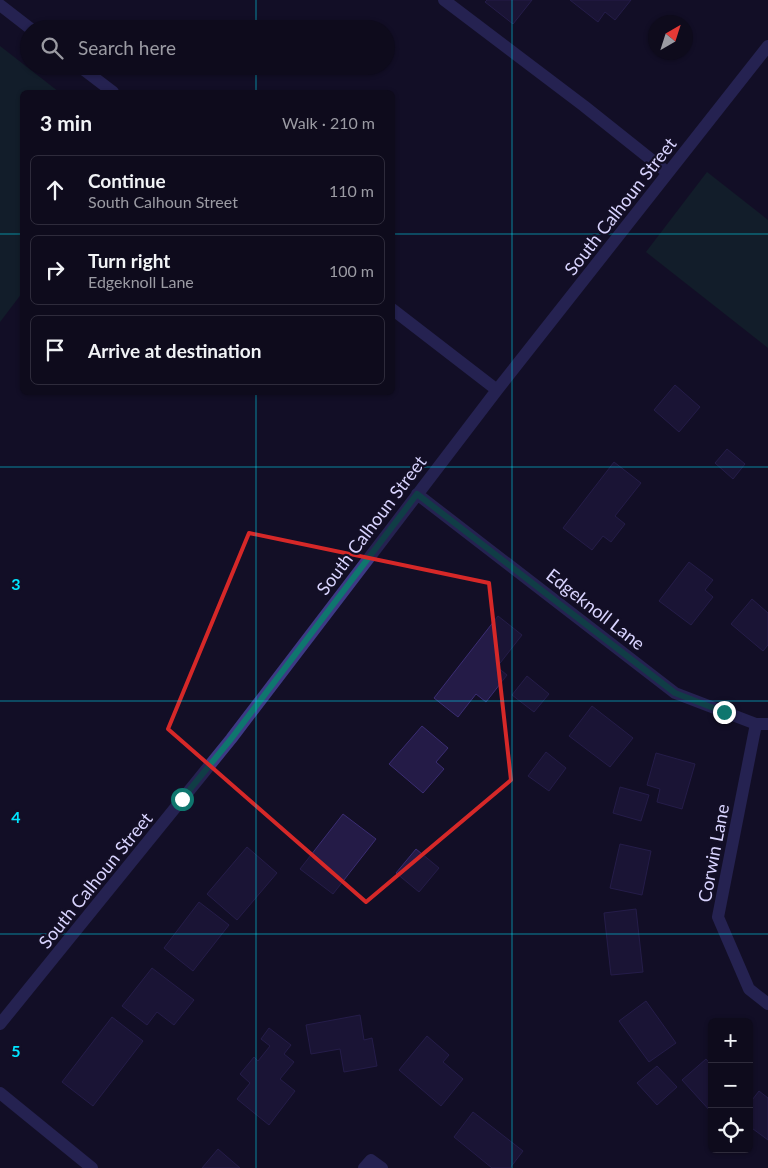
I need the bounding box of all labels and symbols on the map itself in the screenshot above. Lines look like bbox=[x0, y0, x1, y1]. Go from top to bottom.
north arrow bbox=[648, 15, 693, 60]
street label: South Calhoun Street bbox=[559, 132, 681, 279]
street label: South Calhoun Street bbox=[311, 451, 431, 599]
street label: Edgeknoll Lane bbox=[542, 564, 650, 654]
text: 3 bbox=[11, 574, 21, 593]
route end bbox=[713, 701, 736, 724]
route start bbox=[171, 788, 194, 811]
street label: Corwin Lane bbox=[693, 802, 733, 904]
text: 4 bbox=[11, 807, 21, 826]
street label: South Calhoun Street bbox=[33, 807, 157, 952]
text: 5 bbox=[11, 1041, 21, 1060]

